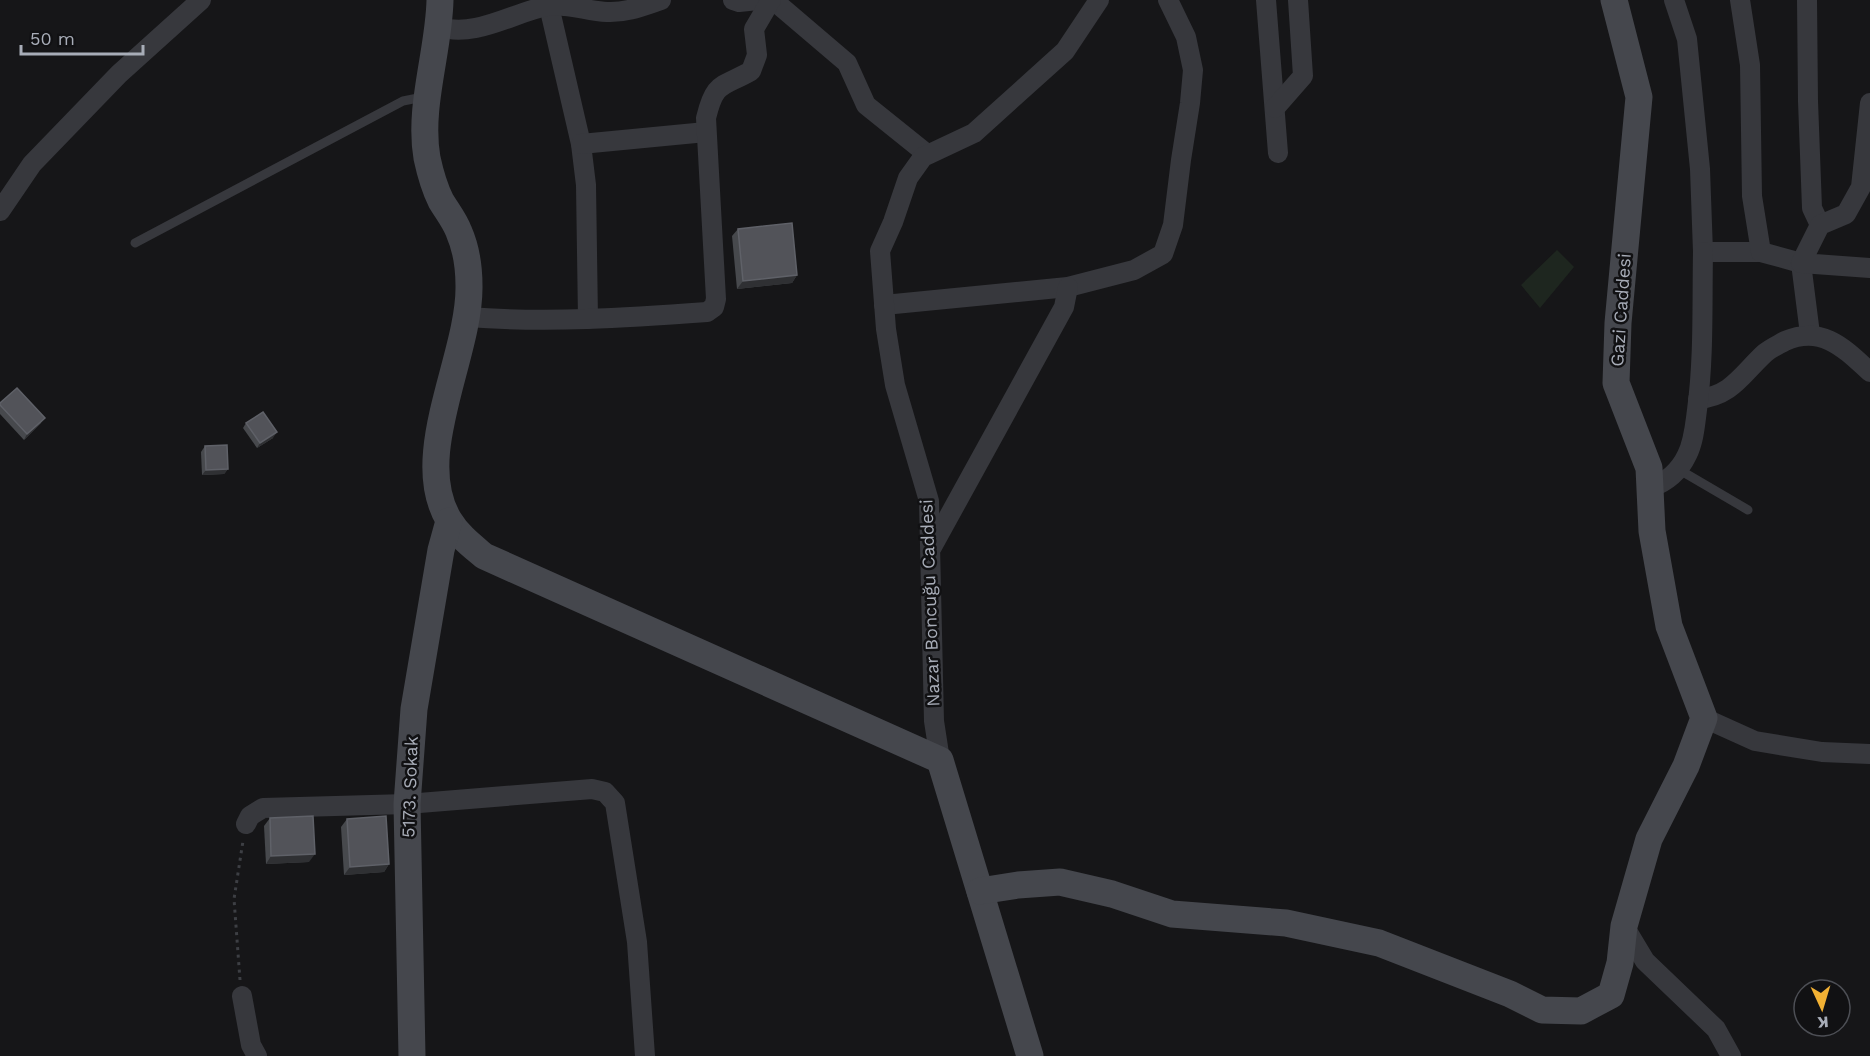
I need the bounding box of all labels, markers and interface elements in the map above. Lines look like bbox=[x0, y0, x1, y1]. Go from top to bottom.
scale bar bbox=[21, 18, 142, 56]
text: 50 m bbox=[30, 28, 75, 49]
street label: Gazi Caddesi bbox=[1606, 253, 1635, 367]
street label: Nazar Boncuğu Caddesi bbox=[915, 499, 944, 707]
street label: 5173. Sokak bbox=[397, 736, 422, 838]
north arrow bbox=[1792, 978, 1852, 1038]
text: K bbox=[1817, 1013, 1829, 1032]

